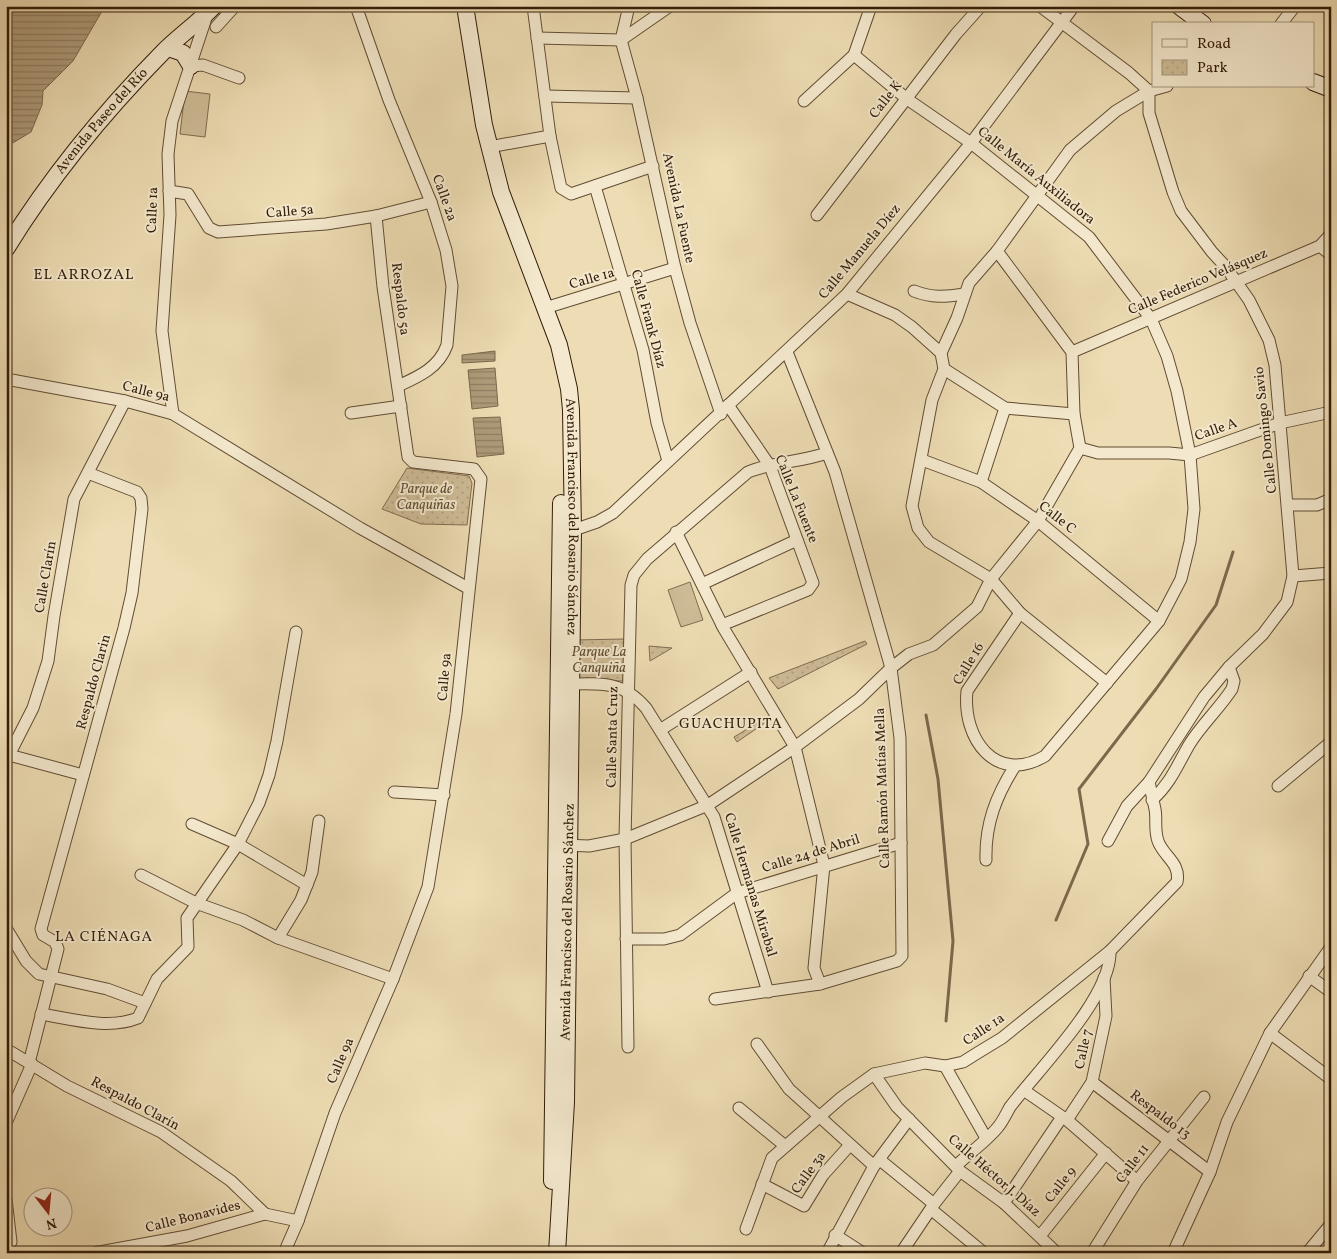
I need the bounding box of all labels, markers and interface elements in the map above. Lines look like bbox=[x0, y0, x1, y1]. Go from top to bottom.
legend bbox=[1152, 22, 1314, 88]
text: Road bbox=[1197, 34, 1231, 55]
text: Park bbox=[1197, 58, 1228, 79]
street label: Avenida Paseo del Río bbox=[51, 64, 152, 178]
street label: Calle K bbox=[865, 77, 907, 123]
street label: Calle María Auxiliadora bbox=[973, 123, 1099, 229]
street label: Avenida La Fuente bbox=[657, 151, 699, 265]
street label: Calle 2a bbox=[427, 172, 461, 224]
street label: Calle 1a bbox=[143, 186, 163, 233]
street label: Calle 5a bbox=[265, 200, 315, 224]
street label: Calle Manuela Díez bbox=[815, 200, 905, 304]
street label: Calle Federico Velásquez bbox=[1125, 244, 1271, 320]
street label: Respaldo 5a bbox=[386, 262, 414, 336]
street label: Calle 1a bbox=[567, 263, 617, 295]
district label: EL ARROZAL bbox=[34, 265, 134, 286]
street label: Calle Frank Díaz bbox=[626, 268, 670, 370]
street label: Calle Domingo Savio bbox=[1250, 366, 1282, 494]
street label: Calle 9a bbox=[120, 377, 172, 407]
street label: Avenida Francisco del Rosario Sánchez bbox=[560, 397, 583, 635]
street label: Calle A bbox=[1192, 414, 1240, 446]
street label: Calle La Fuente bbox=[770, 452, 822, 546]
park label: Parque de Canquiñas bbox=[397, 480, 455, 515]
street label: Calle C bbox=[1034, 497, 1080, 539]
street label: Calle Clarín bbox=[30, 540, 62, 614]
street label: Respaldo Clarin bbox=[72, 632, 116, 732]
street label: Calle 16 bbox=[949, 639, 989, 689]
park label: Parque La Canquiña bbox=[572, 643, 627, 678]
street label: Calle 9a bbox=[433, 652, 457, 702]
street label: Calle Santa Cruz bbox=[603, 686, 623, 788]
street label: Calle Ramón Matías Mella bbox=[871, 707, 895, 869]
district label: GUACHUPITA bbox=[679, 714, 783, 735]
street label: Avenida Francisco del Rosario Sánchez bbox=[556, 803, 580, 1041]
street label: Calle Hermanas Mirabal bbox=[719, 811, 781, 959]
street label: Calle 24 de Abril bbox=[760, 830, 862, 878]
district label: LA CIÉNAGA bbox=[55, 927, 153, 948]
street label: Calle 1a bbox=[959, 1009, 1009, 1051]
street label: Calle 7 bbox=[1070, 1027, 1098, 1071]
street label: Calle 9a bbox=[323, 1035, 359, 1087]
street label: Respaldo Clarín bbox=[87, 1073, 183, 1135]
street label: Respaldo 13 bbox=[1126, 1086, 1194, 1144]
street label: Calle Héctor J. Díaz bbox=[944, 1130, 1044, 1222]
street label: Calle 11 bbox=[1112, 1140, 1154, 1188]
street label: Calle 3a bbox=[787, 1148, 831, 1198]
street label: Calle 9 bbox=[1041, 1163, 1081, 1207]
north arrow bbox=[22, 1186, 72, 1236]
street label: Calle Bonavides bbox=[144, 1196, 242, 1238]
text: N bbox=[44, 1213, 59, 1234]

